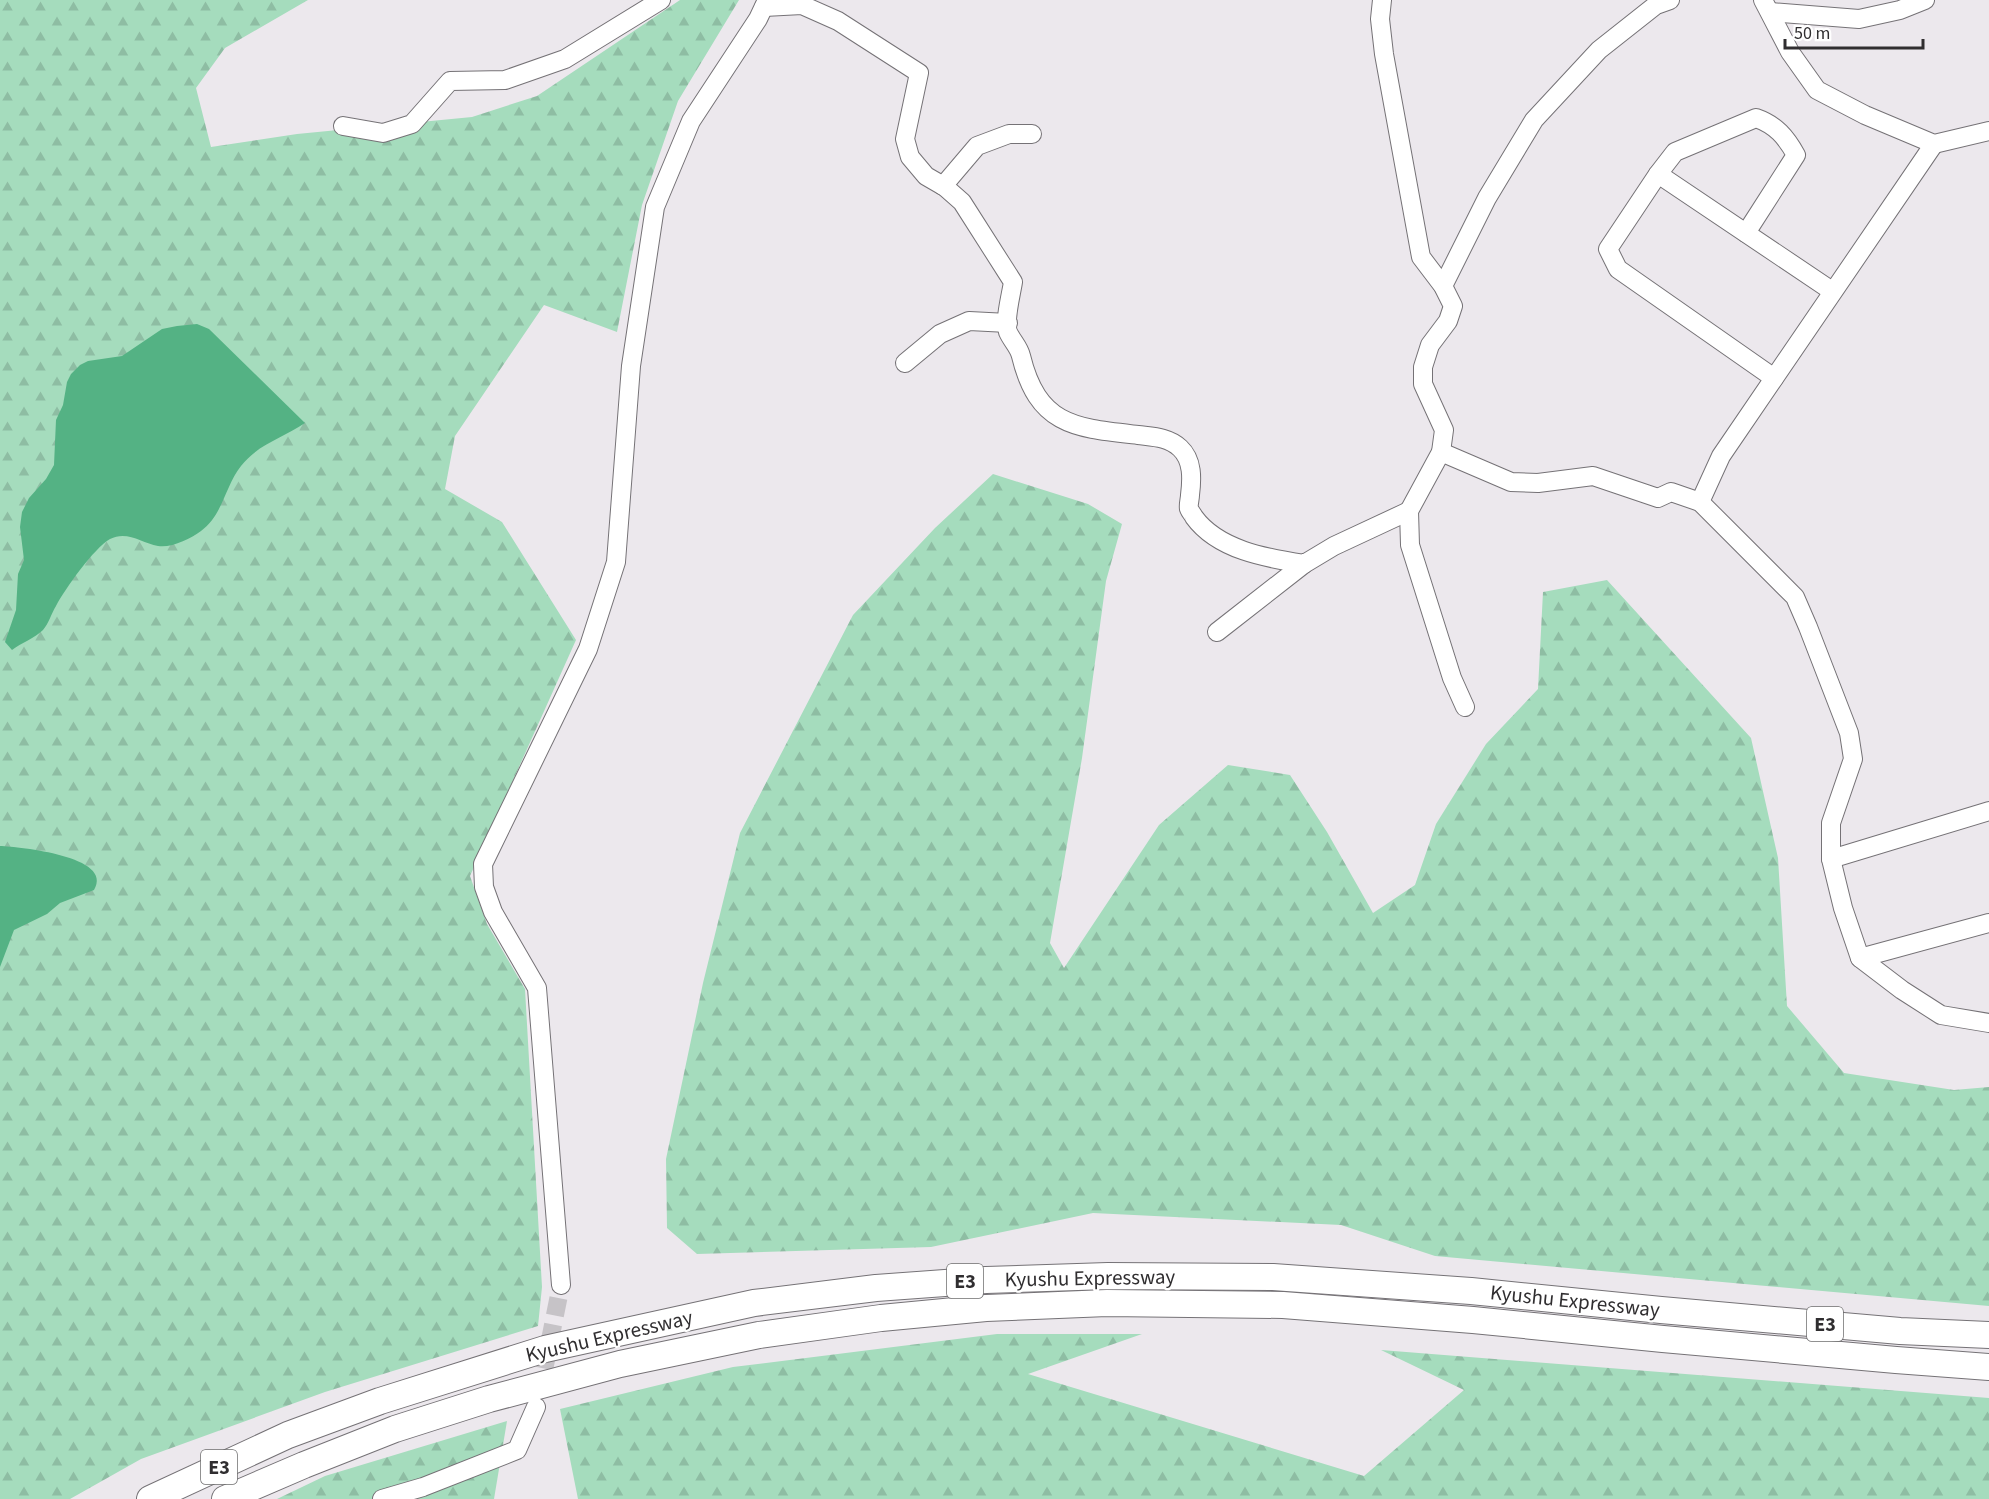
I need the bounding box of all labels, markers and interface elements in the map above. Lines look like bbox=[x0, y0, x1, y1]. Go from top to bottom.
scale bar bbox=[1785, 12, 1923, 50]
text: 50 m bbox=[1794, 21, 1830, 46]
street label: Kyushu Expressway bbox=[1004, 1262, 1176, 1294]
road number: E3 bbox=[947, 1264, 983, 1298]
street label: Kyushu Expressway bbox=[1489, 1277, 1662, 1325]
street label: Kyushu Expressway bbox=[522, 1302, 696, 1370]
road number: E3 bbox=[1807, 1307, 1843, 1341]
road number: E3 bbox=[201, 1450, 237, 1484]

